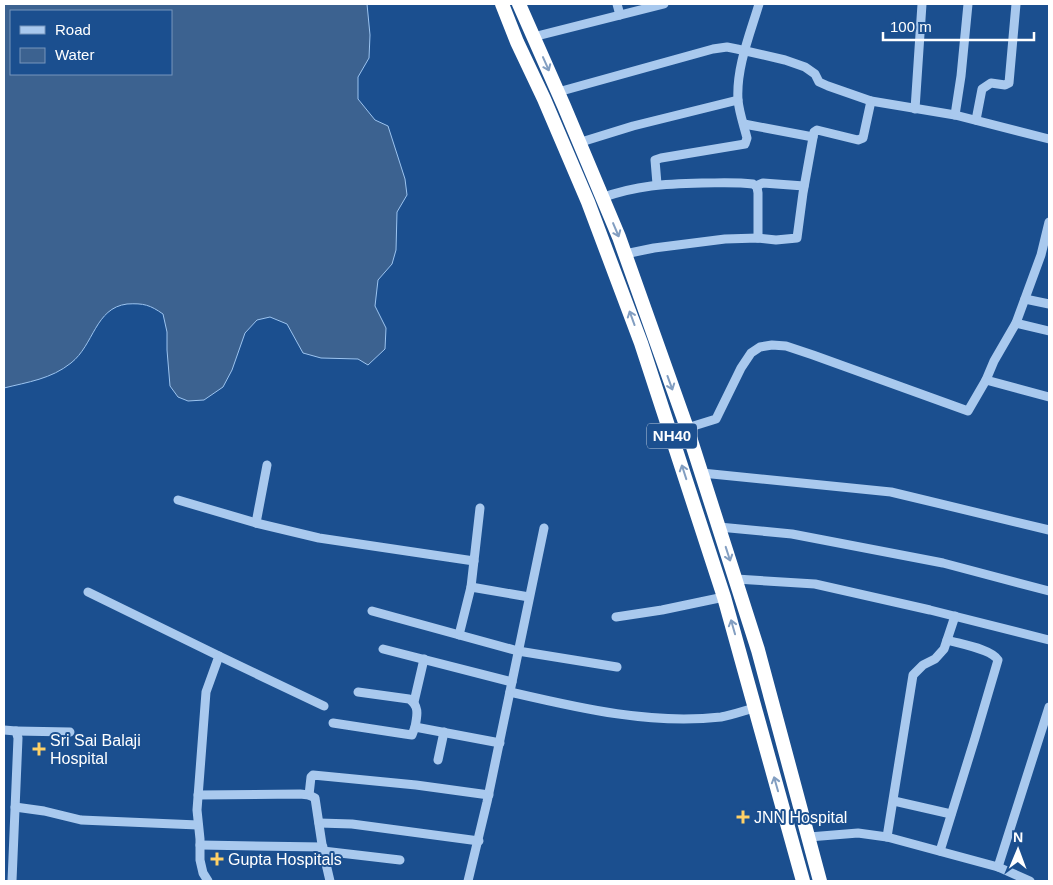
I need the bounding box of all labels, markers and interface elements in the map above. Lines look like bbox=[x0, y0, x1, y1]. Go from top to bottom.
legend bbox=[10, 10, 172, 75]
scale bar bbox=[883, 10, 1034, 42]
text: 100 m bbox=[890, 18, 932, 35]
text: Road bbox=[55, 21, 91, 38]
text: Water bbox=[55, 46, 94, 63]
one-way arrow bbox=[541, 56, 551, 71]
one-way arrow bbox=[611, 222, 621, 237]
one-way arrow bbox=[627, 311, 636, 326]
one-way arrow bbox=[666, 375, 675, 390]
road number: NH40 bbox=[647, 424, 697, 448]
one-way arrow bbox=[678, 465, 688, 481]
one-way arrow bbox=[724, 545, 733, 561]
one-way arrow bbox=[727, 619, 737, 635]
place label: Sri Sai Balaji Hospital bbox=[50, 732, 141, 767]
marker: Sri Sai Balaji Hospital bbox=[32, 742, 46, 756]
one-way arrow bbox=[771, 776, 780, 792]
place label: JNN Hospital bbox=[754, 809, 847, 826]
marker: JNN Hospital bbox=[736, 810, 750, 824]
north arrow bbox=[993, 825, 1043, 875]
text: N bbox=[1013, 829, 1023, 845]
place label: Gupta Hospitals bbox=[228, 851, 342, 868]
marker: Gupta Hospitals bbox=[210, 852, 224, 866]

